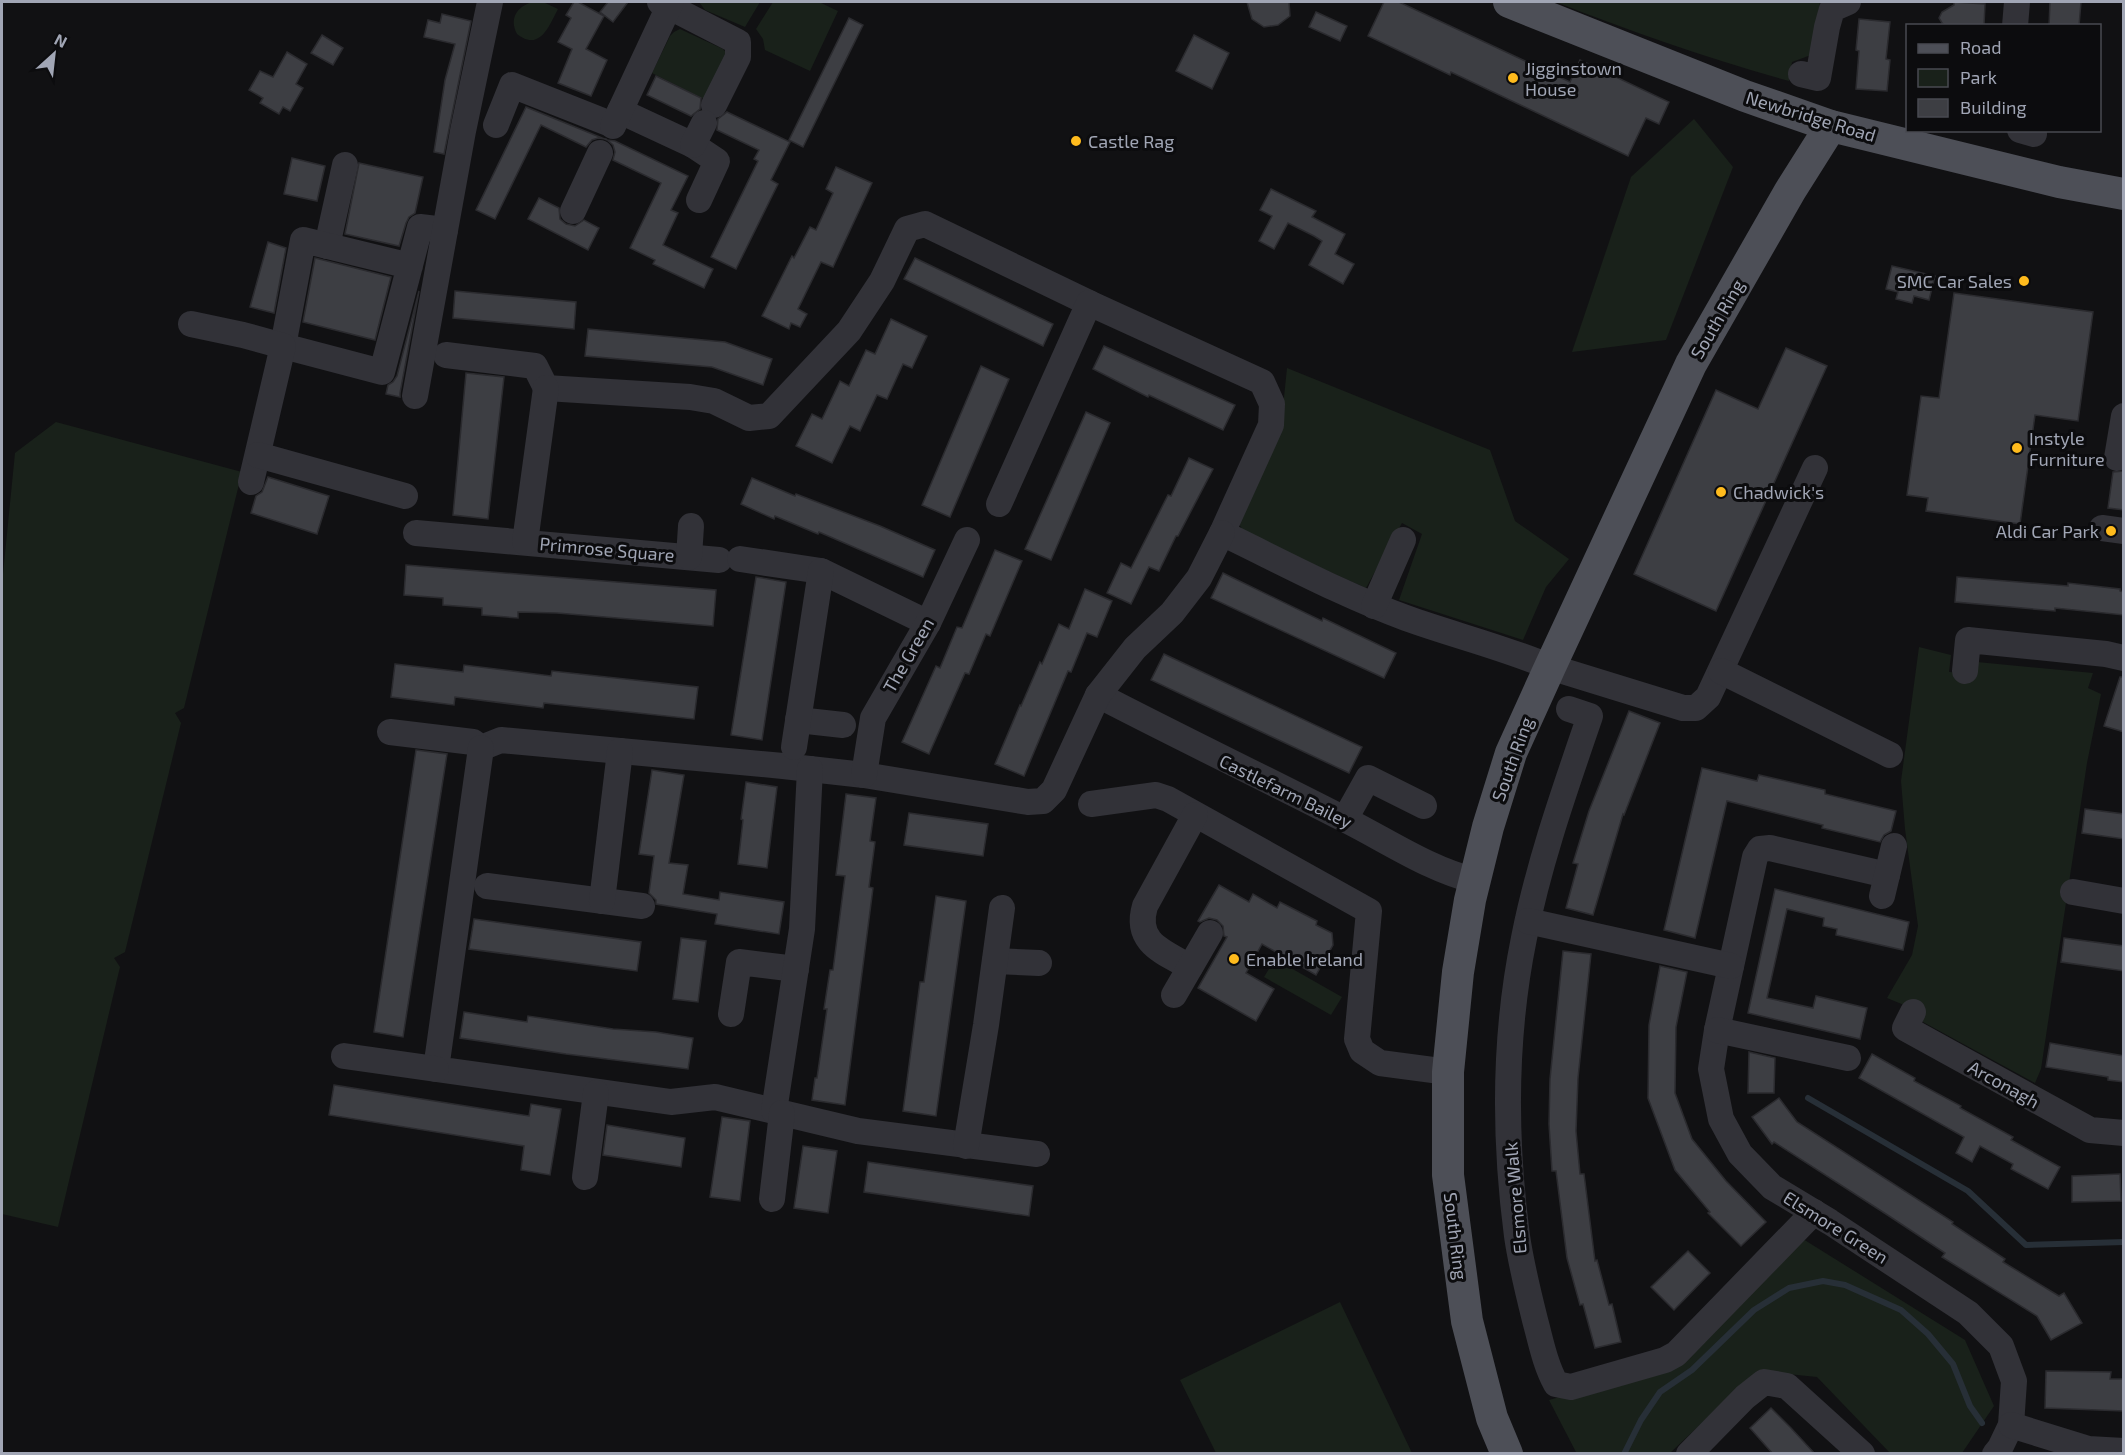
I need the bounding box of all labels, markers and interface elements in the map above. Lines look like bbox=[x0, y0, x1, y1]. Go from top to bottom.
north arrow bbox=[24, 24, 84, 84]
legend bbox=[1906, 24, 2101, 132]
text: N bbox=[52, 29, 71, 51]
text: Road bbox=[1960, 36, 2001, 58]
place label: Jigginstown House bbox=[1525, 57, 1622, 100]
text: Park bbox=[1960, 66, 1997, 88]
marker: Jigginstown House bbox=[1506, 71, 1520, 85]
street label: Newbridge Road bbox=[1743, 86, 1879, 146]
text: Building bbox=[1960, 96, 2027, 118]
place label: Castle Rag bbox=[1088, 130, 1174, 152]
marker: Castle Rag bbox=[1069, 134, 1083, 148]
place label: SMC Car Sales bbox=[1897, 270, 2012, 292]
marker: SMC Car Sales bbox=[2017, 274, 2031, 288]
street label: South Ring bbox=[1685, 275, 1749, 363]
place label: Instyle Furniture bbox=[2029, 427, 2105, 470]
marker: Instyle Furniture bbox=[2010, 441, 2024, 455]
place label: Chadwick's bbox=[1733, 481, 1824, 503]
marker: Chadwick's bbox=[1714, 485, 1728, 499]
place label: Aldi Car Park bbox=[1996, 520, 2099, 542]
marker: Aldi Car Park bbox=[2104, 524, 2118, 538]
street label: Primrose Square bbox=[539, 532, 675, 566]
street label: The Green bbox=[878, 614, 938, 696]
street label: South Ring bbox=[1487, 714, 1537, 804]
street label: Castlefarm Bailey bbox=[1216, 749, 1356, 833]
place label: Enable Ireland bbox=[1246, 948, 1363, 970]
marker: Enable Ireland bbox=[1227, 952, 1241, 966]
street label: Arconagh bbox=[1965, 1055, 2043, 1113]
street label: Elsmore Walk bbox=[1499, 1141, 1531, 1255]
street label: Elsmore Green bbox=[1780, 1186, 1892, 1268]
street label: South Ring bbox=[1440, 1191, 1472, 1281]

